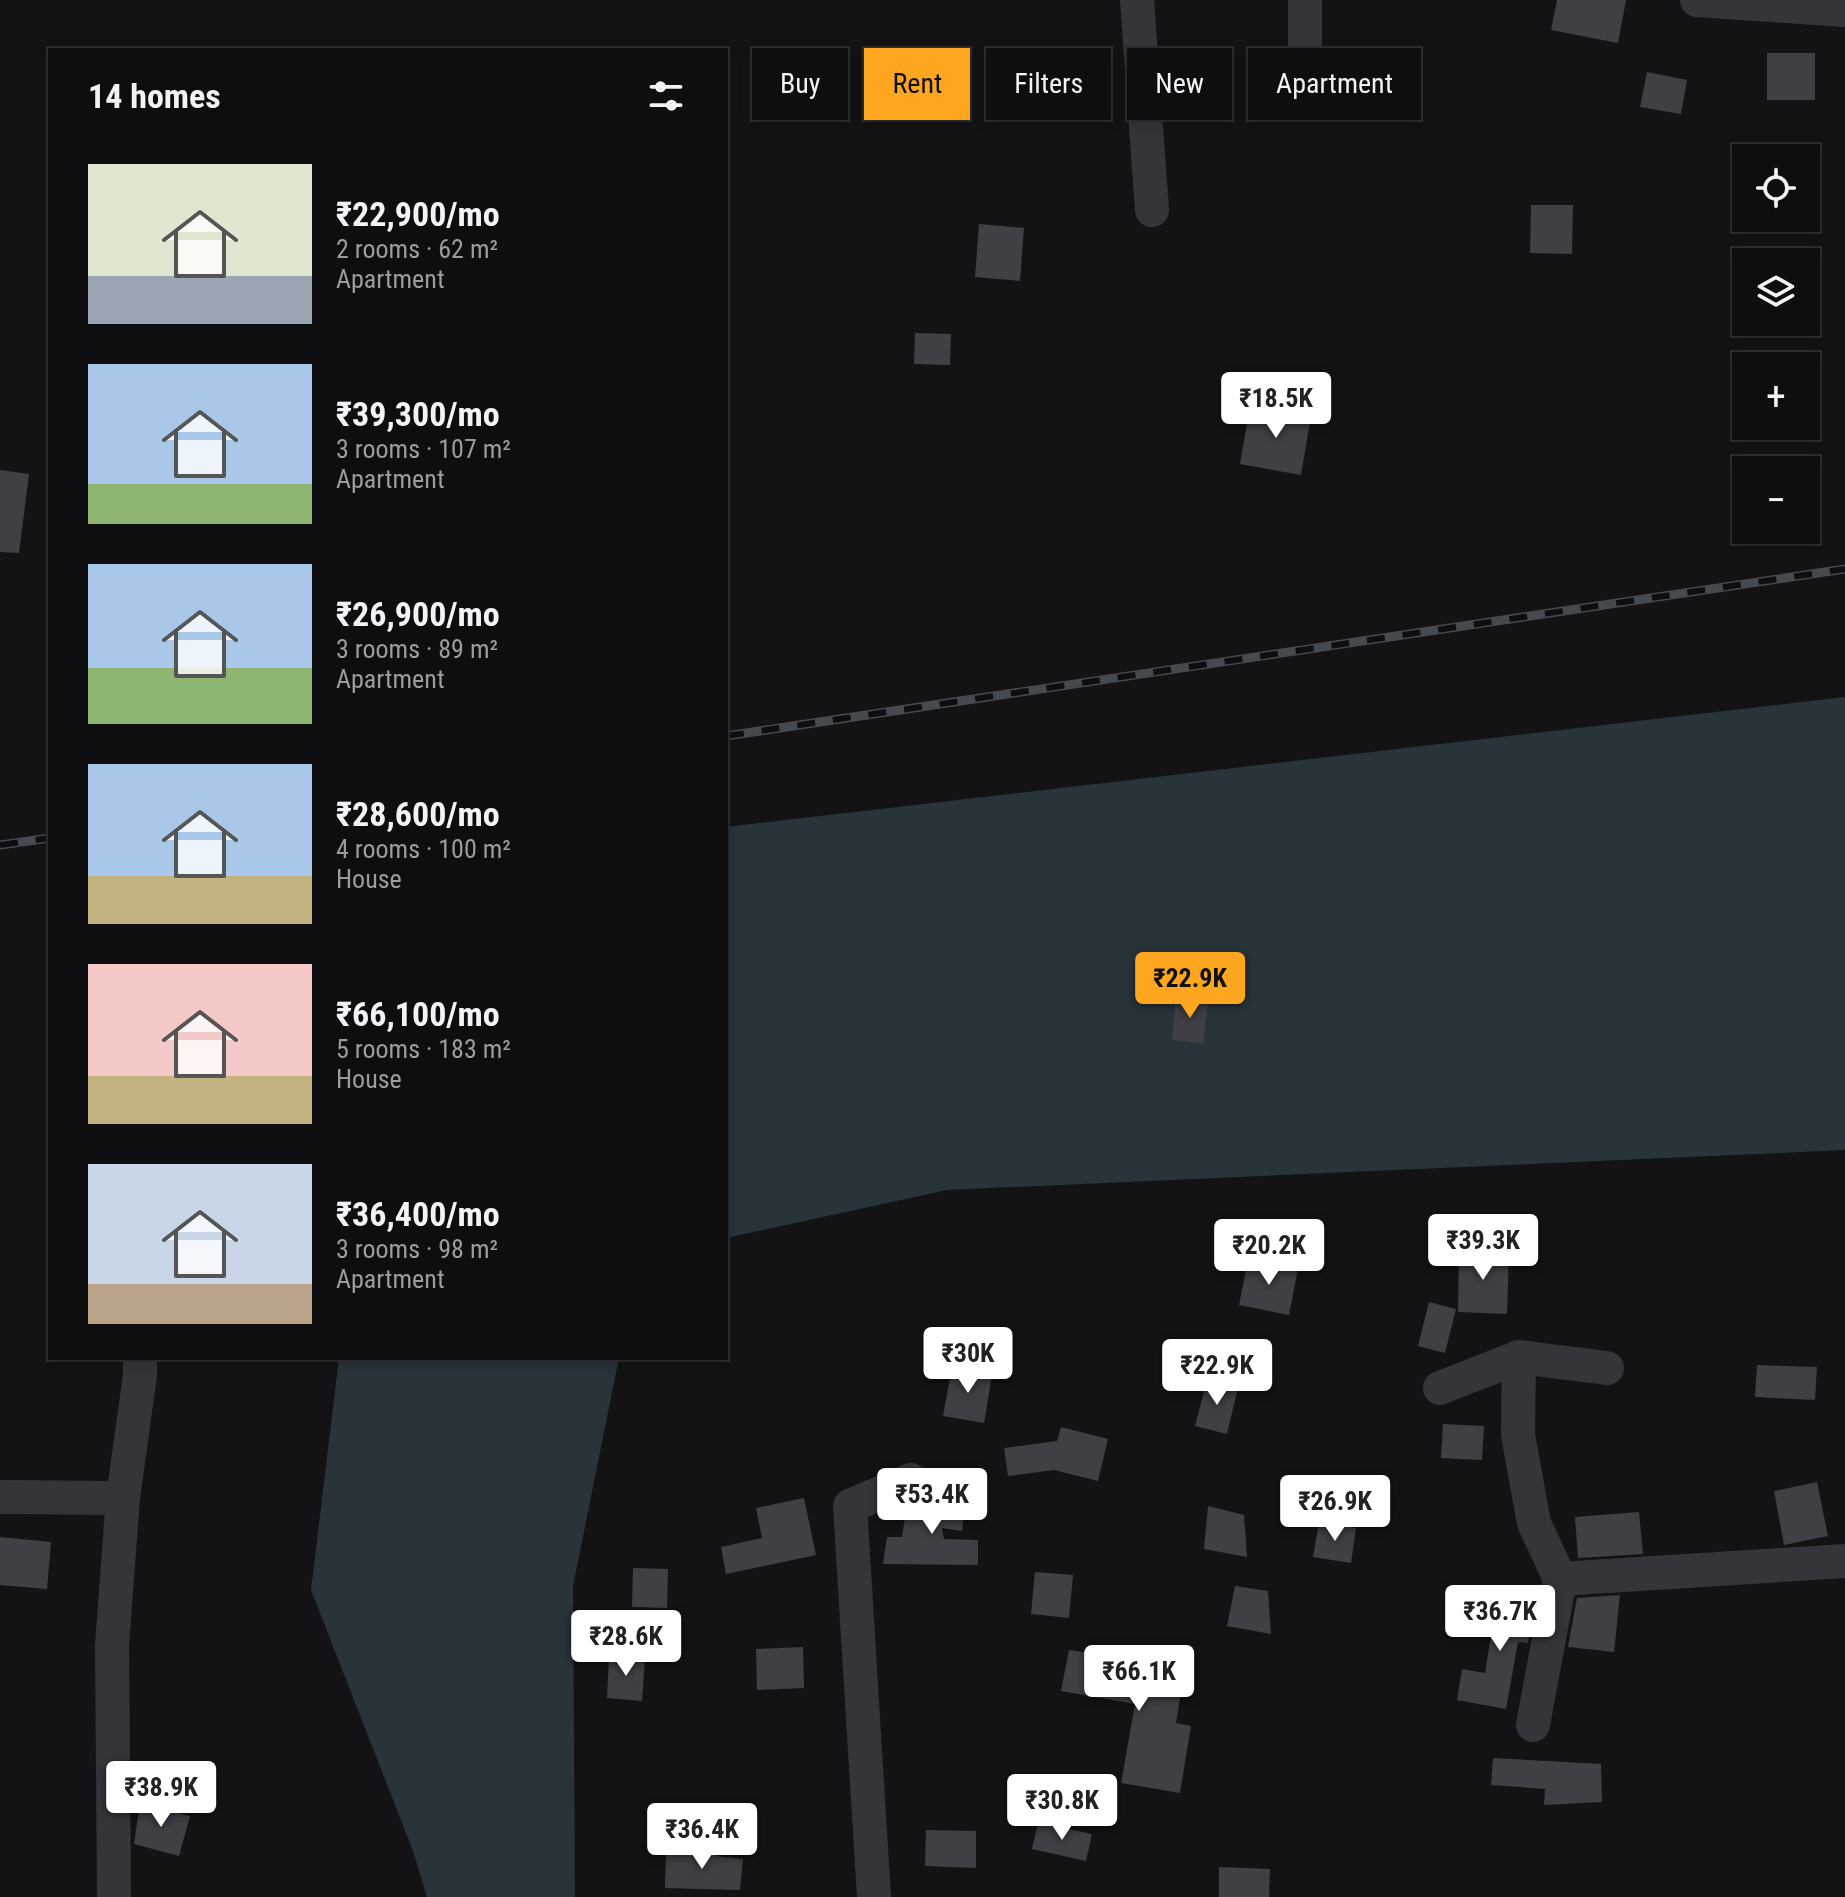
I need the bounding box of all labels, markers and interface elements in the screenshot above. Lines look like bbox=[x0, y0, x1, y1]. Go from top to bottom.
chip: Buy bbox=[752, 48, 848, 120]
chip: Rent bbox=[864, 48, 970, 120]
chip: Filters bbox=[986, 48, 1111, 120]
chip: New bbox=[1127, 48, 1232, 120]
chip: Apartment bbox=[1248, 48, 1421, 120]
icon: filters bbox=[644, 74, 688, 118]
text: 14 homes bbox=[88, 76, 221, 116]
map controls bbox=[1732, 144, 1820, 544]
button: locate bbox=[1732, 144, 1820, 232]
text: ₹22,900/mo bbox=[336, 194, 500, 234]
icon: home bbox=[152, 196, 248, 292]
text: 2 rooms · 62 m² bbox=[336, 234, 498, 264]
button: layers bbox=[1732, 248, 1820, 336]
text: Apartment bbox=[336, 264, 445, 294]
button: + bbox=[1732, 352, 1820, 440]
pin: ₹18.5K bbox=[1211, 372, 1341, 440]
text: ₹18.5K bbox=[1239, 383, 1313, 413]
text: ₹39,300/mo bbox=[336, 394, 500, 434]
icon: home bbox=[152, 396, 248, 492]
text: 3 rooms · 107 m² bbox=[336, 434, 511, 464]
button: − bbox=[1732, 456, 1820, 544]
text: Apartment bbox=[336, 464, 445, 494]
text: ₹26,900/mo bbox=[336, 594, 500, 634]
icon: home bbox=[152, 596, 248, 692]
text: 3 rooms · 89 m² bbox=[336, 634, 498, 664]
text: Apartment bbox=[336, 664, 445, 694]
text: ₹28,600/mo bbox=[336, 794, 500, 834]
icon: home bbox=[152, 796, 248, 892]
text: 4 rooms · 100 m² bbox=[336, 834, 511, 864]
text: House bbox=[336, 864, 402, 894]
pin: ₹22.9K bbox=[1125, 952, 1255, 1020]
text: ₹22.9K bbox=[1153, 963, 1227, 993]
text: ₹66,100/mo bbox=[336, 994, 500, 1034]
icon: home bbox=[152, 996, 248, 1092]
text: 5 rooms · 183 m² bbox=[336, 1034, 511, 1064]
text: House bbox=[336, 1064, 402, 1094]
text: ₹36,400/mo bbox=[336, 1194, 500, 1234]
icon: home bbox=[152, 1196, 248, 1292]
pin: ₹39.3K bbox=[1418, 1214, 1548, 1282]
pin: ₹20.2K bbox=[1204, 1219, 1334, 1287]
text: ₹39.3K bbox=[1446, 1225, 1520, 1255]
text: ₹20.2K bbox=[1232, 1230, 1306, 1260]
text: 3 rooms · 98 m² bbox=[336, 1234, 498, 1264]
text: Apartment bbox=[336, 1264, 445, 1294]
pin: ₹30K bbox=[921, 1327, 1015, 1395]
text: ₹30K bbox=[942, 1338, 994, 1368]
pin: ₹22.9K bbox=[1152, 1339, 1282, 1407]
text: ₹22.9K bbox=[1180, 1350, 1254, 1380]
pin: ₹53.4K bbox=[867, 1468, 997, 1536]
pin: ₹26.9K bbox=[1270, 1475, 1400, 1543]
text: ₹53.4K bbox=[895, 1479, 969, 1509]
text: ₹26.9K bbox=[1298, 1486, 1372, 1516]
pin: ₹36.7K bbox=[1435, 1585, 1565, 1653]
text: ₹36.7K bbox=[1463, 1596, 1537, 1626]
pin: ₹28.6K bbox=[561, 1610, 691, 1678]
text: ₹28.6K bbox=[589, 1621, 663, 1651]
pin: ₹66.1K bbox=[1074, 1645, 1204, 1713]
text: ₹66.1K bbox=[1102, 1656, 1176, 1686]
pin: ₹38.9K bbox=[96, 1761, 226, 1829]
text: ₹38.9K bbox=[124, 1772, 198, 1802]
pin: ₹30.8K bbox=[997, 1774, 1127, 1842]
text: ₹30.8K bbox=[1025, 1785, 1099, 1815]
pin: ₹36.4K bbox=[637, 1803, 767, 1871]
text: ₹36.4K bbox=[665, 1814, 739, 1844]

